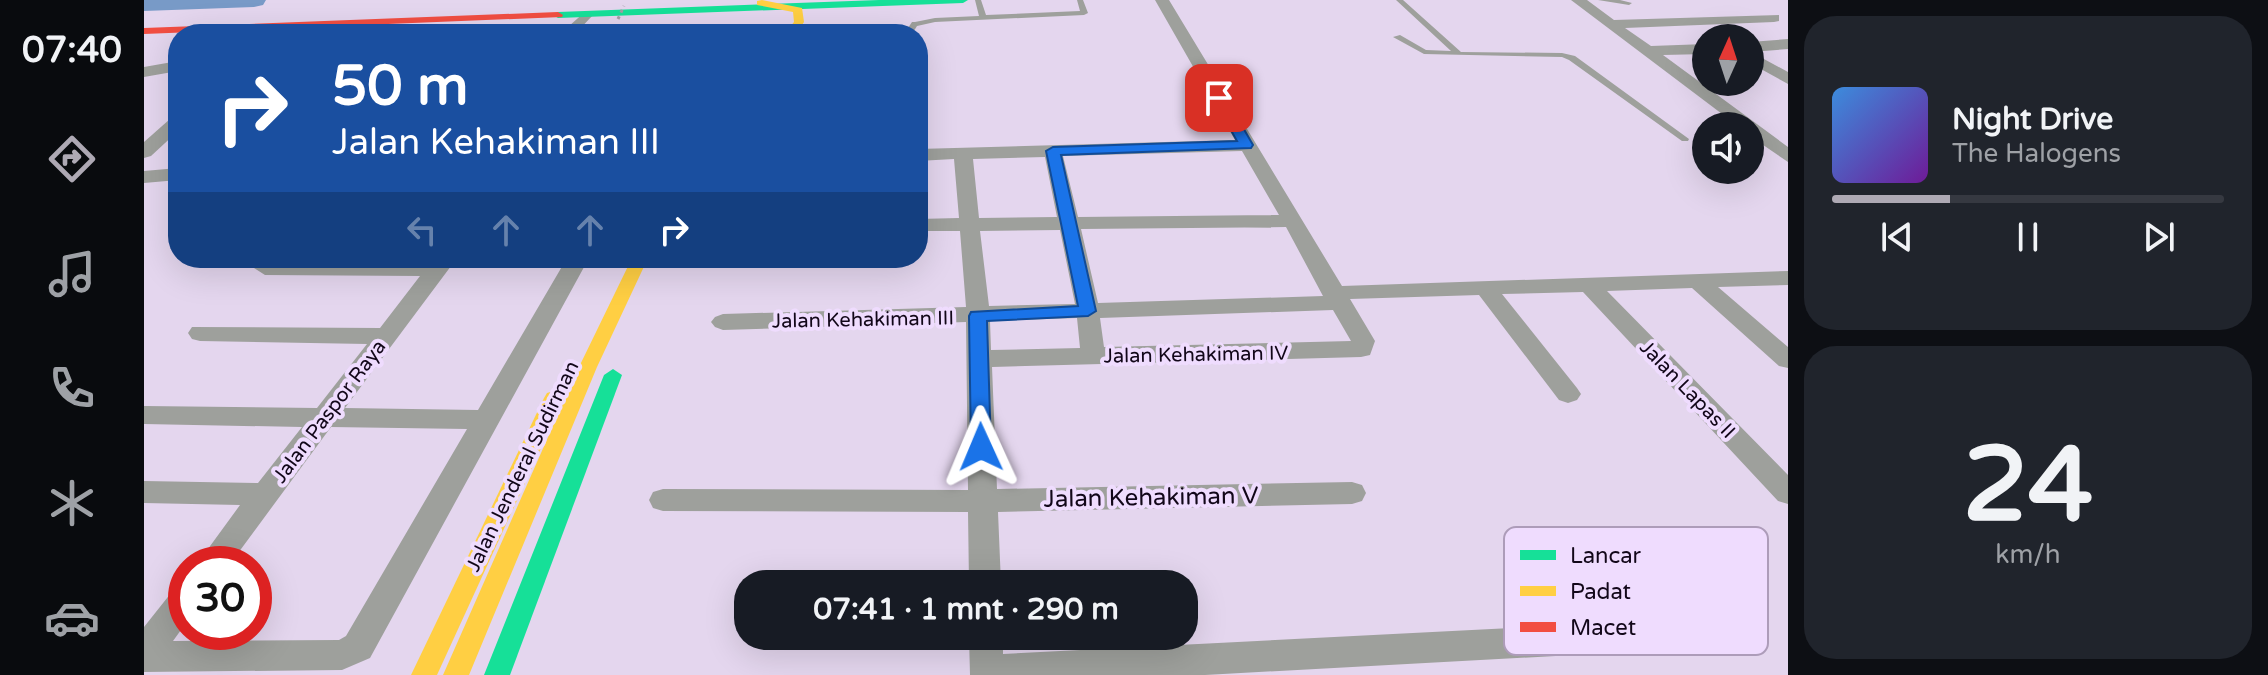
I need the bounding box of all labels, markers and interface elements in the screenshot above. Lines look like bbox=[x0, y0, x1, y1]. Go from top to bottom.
north arrow bbox=[1692, 24, 1764, 96]
map controls bbox=[1692, 24, 1764, 184]
text: 07:40 bbox=[22, 29, 122, 72]
text: 50 m bbox=[332, 53, 468, 120]
icon: right bbox=[200, 56, 304, 160]
pin bbox=[1185, 64, 1253, 132]
icon: arrive bbox=[1197, 76, 1241, 120]
text: Night Drive bbox=[1952, 101, 2113, 138]
button: sound bbox=[1692, 112, 1764, 184]
text: Jalan Kehakiman III bbox=[332, 121, 660, 164]
icon: directions bbox=[44, 131, 100, 187]
text: The Halogens bbox=[1952, 138, 2121, 169]
icon: left bbox=[400, 208, 444, 252]
icon: ahead bbox=[484, 208, 528, 252]
icon: ahead bbox=[568, 208, 612, 252]
icon: right bbox=[652, 208, 696, 252]
icon: previous bbox=[1875, 215, 1919, 259]
icon: pause bbox=[2006, 215, 2050, 259]
icon: next bbox=[2137, 215, 2181, 259]
icon: music bbox=[44, 246, 100, 302]
street label: Jalan Kehakiman III bbox=[772, 306, 954, 334]
street label: Jalan Paspor Raya bbox=[268, 335, 391, 488]
street label: Jalan Lapas II bbox=[1635, 336, 1740, 444]
street label: Jalan Kehakiman IV bbox=[1103, 341, 1289, 369]
street label: Jalan Jenderal Sudirman bbox=[461, 357, 584, 576]
icon: phone bbox=[44, 360, 100, 416]
position arrow bbox=[939, 405, 1023, 489]
text: 24 bbox=[1963, 424, 2093, 549]
icon: climate bbox=[44, 475, 100, 531]
street label: Jalan Kehakiman V bbox=[1043, 481, 1259, 514]
legend bbox=[1504, 527, 1768, 655]
text: km/h bbox=[1995, 539, 2061, 570]
text: Lancar bbox=[1570, 543, 1642, 569]
speed limit sign: 30 bbox=[168, 546, 272, 650]
text: Padat bbox=[1570, 579, 1631, 605]
icon: car bbox=[44, 590, 100, 646]
text: 07:41 · 1 mnt · 290 m bbox=[813, 591, 1119, 628]
text: Macet bbox=[1570, 615, 1636, 641]

